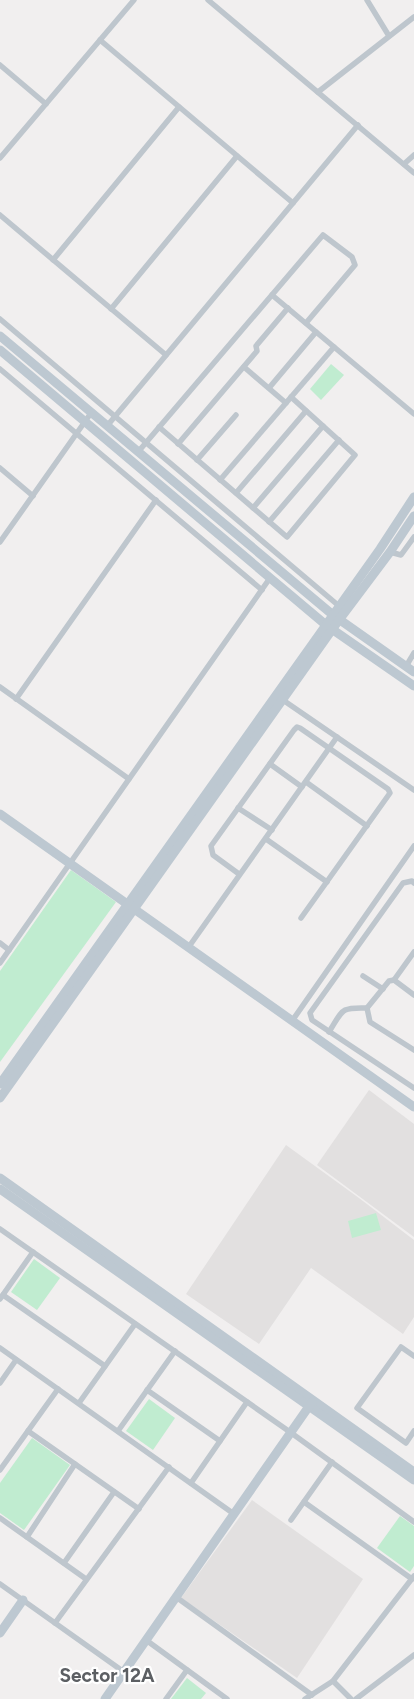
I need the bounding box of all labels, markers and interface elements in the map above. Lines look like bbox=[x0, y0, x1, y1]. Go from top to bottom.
district label: Sector 12A bbox=[59, 1664, 155, 1687]

